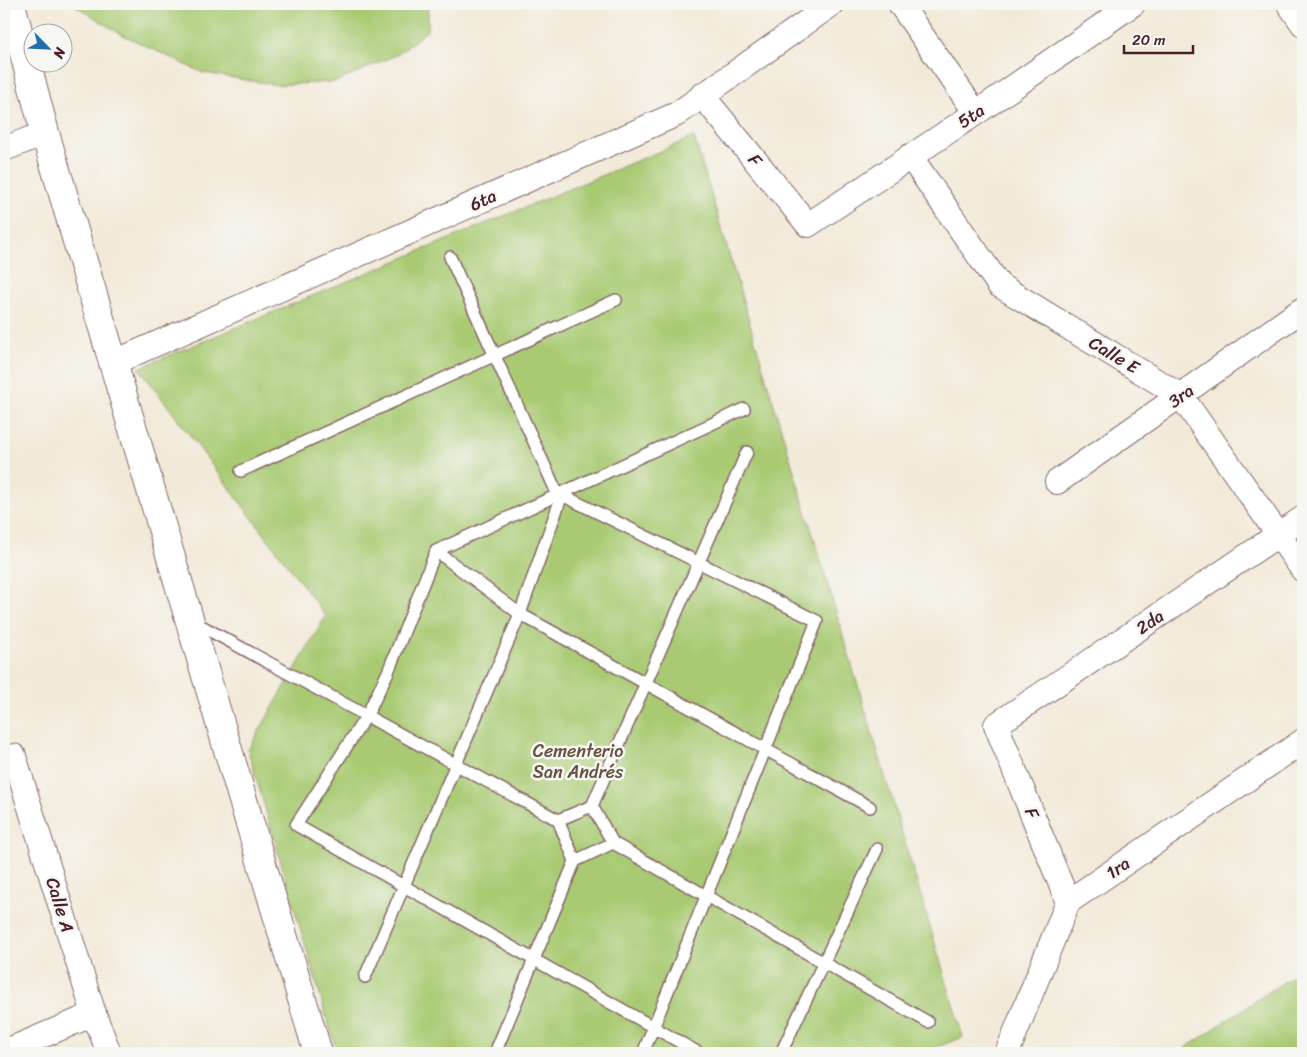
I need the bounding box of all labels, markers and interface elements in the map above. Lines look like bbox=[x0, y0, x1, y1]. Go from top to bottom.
north arrow bbox=[22, 22, 72, 72]
scale bar bbox=[1124, 22, 1193, 54]
text: 20 m bbox=[1132, 27, 1166, 53]
text: N bbox=[46, 43, 73, 63]
street label: 5ta bbox=[950, 95, 992, 137]
street label: F bbox=[739, 146, 771, 175]
street label: 6ta bbox=[464, 180, 502, 220]
street label: Calle E bbox=[1082, 327, 1146, 383]
street label: 3ra bbox=[1161, 375, 1201, 417]
street label: 2da bbox=[1129, 601, 1171, 643]
park label: Cementerio San Andrés bbox=[533, 735, 624, 788]
street label: F bbox=[1015, 802, 1049, 825]
street label: 1ra bbox=[1099, 848, 1137, 888]
street label: Calle A bbox=[36, 873, 84, 937]

